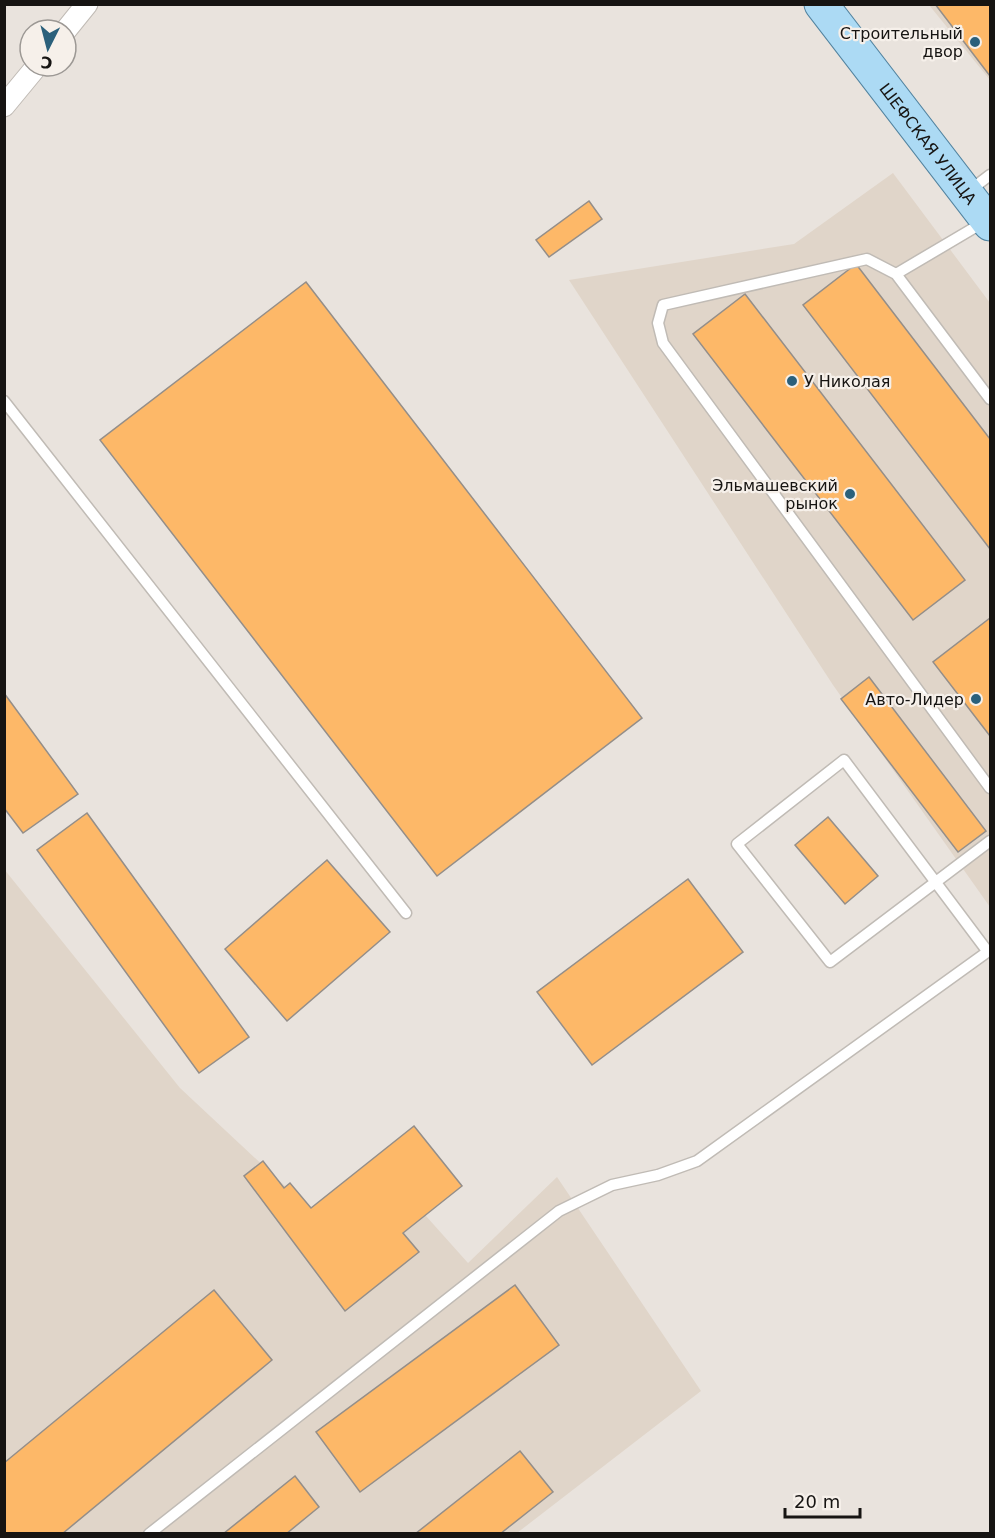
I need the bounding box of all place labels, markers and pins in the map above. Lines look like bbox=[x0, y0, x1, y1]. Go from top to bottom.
place label: Строительный двор bbox=[840, 24, 963, 61]
marker: Строительный двор bbox=[968, 35, 982, 49]
place label: У Николая bbox=[804, 372, 890, 391]
marker: У Николая bbox=[785, 374, 799, 388]
place label: Эльмашевский рынок bbox=[712, 476, 838, 513]
marker: Эльмашевский рынок bbox=[843, 487, 857, 501]
place label: Авто-Лидер bbox=[865, 690, 964, 709]
marker: Авто-Лидер bbox=[969, 692, 983, 706]

